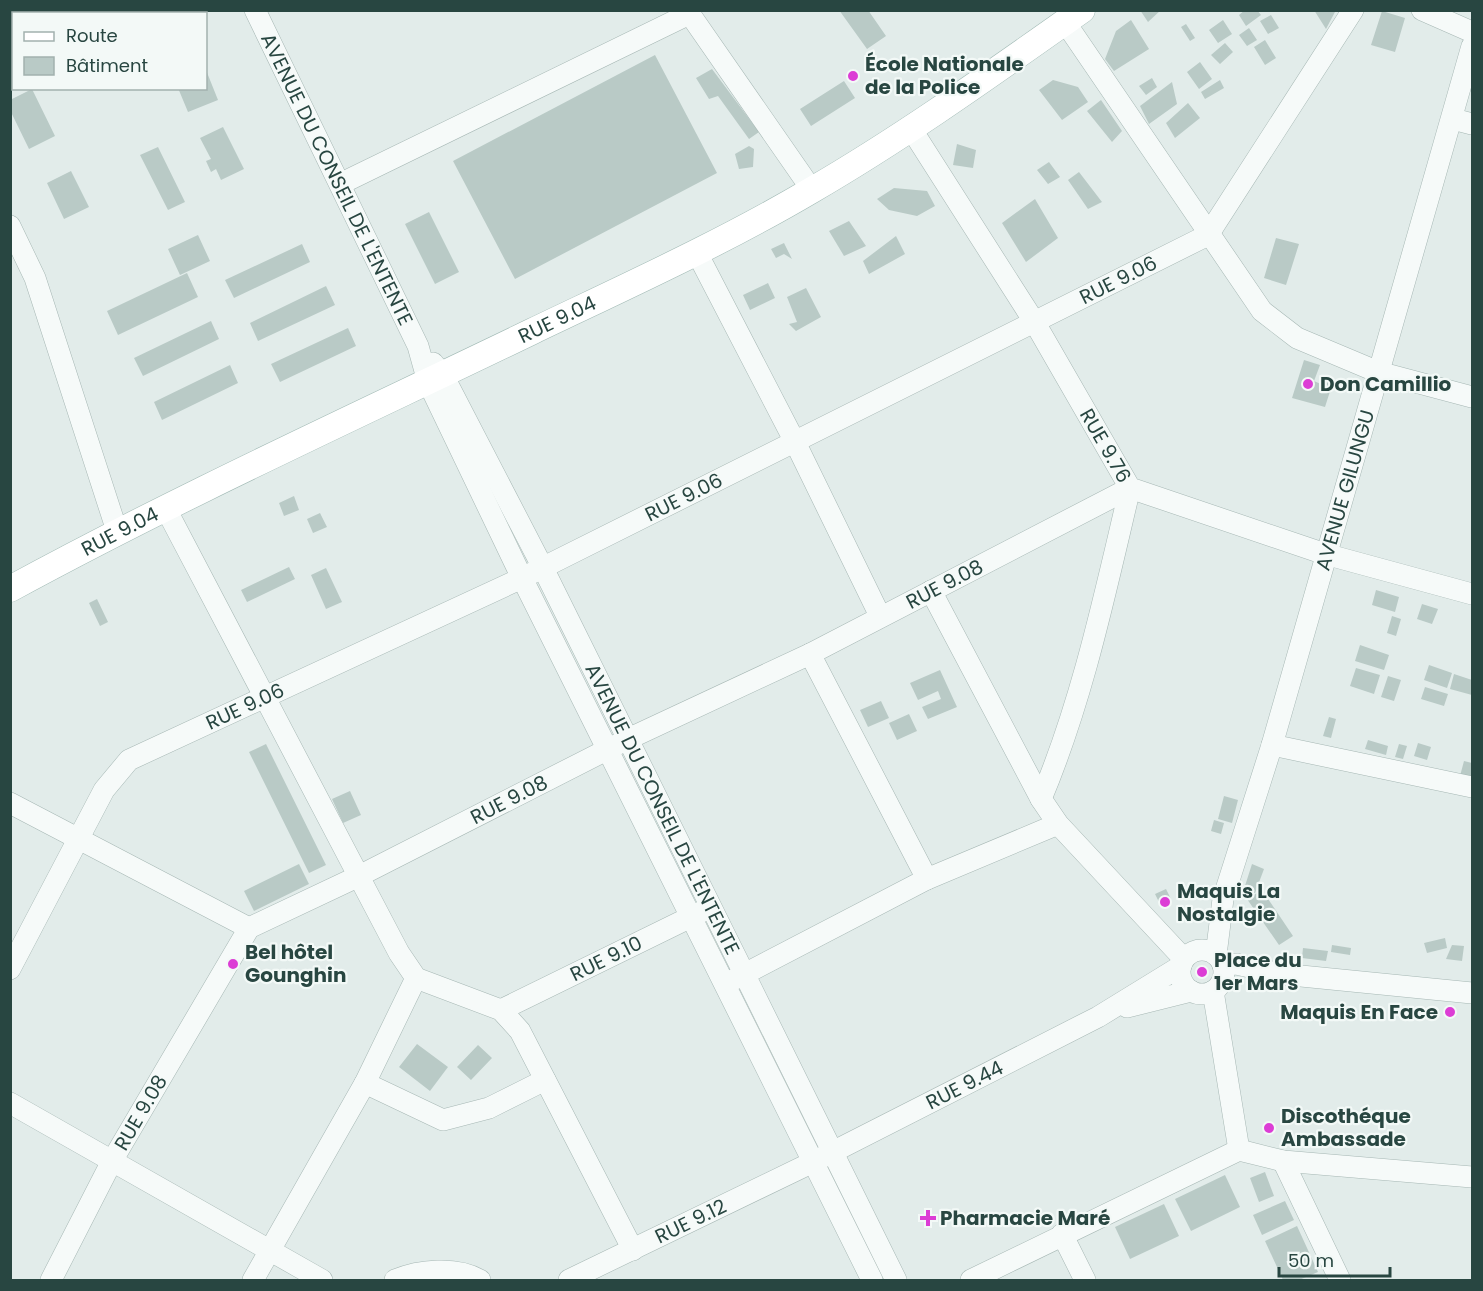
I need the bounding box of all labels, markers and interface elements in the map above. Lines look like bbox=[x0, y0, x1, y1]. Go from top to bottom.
legend bbox=[12, 12, 207, 90]
text: Route bbox=[66, 23, 118, 48]
street label: AVENUE DU CONSEIL DE L'ENTENTE bbox=[254, 28, 420, 330]
place label: École Nationale de la Police bbox=[865, 50, 1024, 101]
text: Bâtiment bbox=[66, 53, 148, 78]
marker: École Nationale de la Police bbox=[846, 69, 860, 83]
street label: RUE 9.06 bbox=[1075, 249, 1162, 311]
street label: RUE 9.04 bbox=[513, 289, 601, 350]
place label: Don Camillio bbox=[1320, 370, 1452, 398]
marker: Don Camillio bbox=[1301, 377, 1315, 391]
street label: RUE 9.76 bbox=[1073, 403, 1138, 488]
street label: AVENUE GILUNGU bbox=[1309, 407, 1381, 574]
street label: RUE 9.06 bbox=[640, 466, 727, 528]
street label: RUE 9.04 bbox=[76, 500, 163, 563]
street label: RUE 9.08 bbox=[901, 553, 988, 616]
street label: AVENUE DU CONSEIL DE L'ENTENTE bbox=[578, 659, 746, 959]
street label: RUE 9.06 bbox=[201, 676, 289, 737]
street label: RUE 9.08 bbox=[466, 768, 552, 831]
place label: Maquis La Nostalgie bbox=[1177, 877, 1280, 928]
marker: Maquis La Nostalgie bbox=[1158, 895, 1172, 909]
street label: RUE 9.10 bbox=[565, 929, 647, 988]
place label: Bel hôtel Gounghin bbox=[245, 938, 346, 989]
place label: Place du 1er Mars bbox=[1214, 946, 1302, 997]
marker: Bel hôtel Gounghin bbox=[226, 957, 240, 971]
marker: Place du 1er Mars bbox=[1195, 965, 1209, 979]
place label: Maquis En Face bbox=[1280, 998, 1438, 1026]
marker: Maquis En Face bbox=[1443, 1005, 1457, 1019]
street label: RUE 9.44 bbox=[921, 1054, 1008, 1116]
street label: RUE 9.08 bbox=[107, 1069, 174, 1155]
place label: Discothéque Ambassade bbox=[1281, 1102, 1411, 1153]
marker: Discothéque Ambassade bbox=[1262, 1121, 1276, 1135]
street label: RUE 9.12 bbox=[650, 1192, 731, 1250]
place label: Pharmacie Maré bbox=[940, 1204, 1110, 1232]
marker: Pharmacie Maré bbox=[921, 1211, 935, 1225]
scale bar bbox=[1279, 1240, 1390, 1278]
text: 50 m bbox=[1288, 1248, 1334, 1273]

